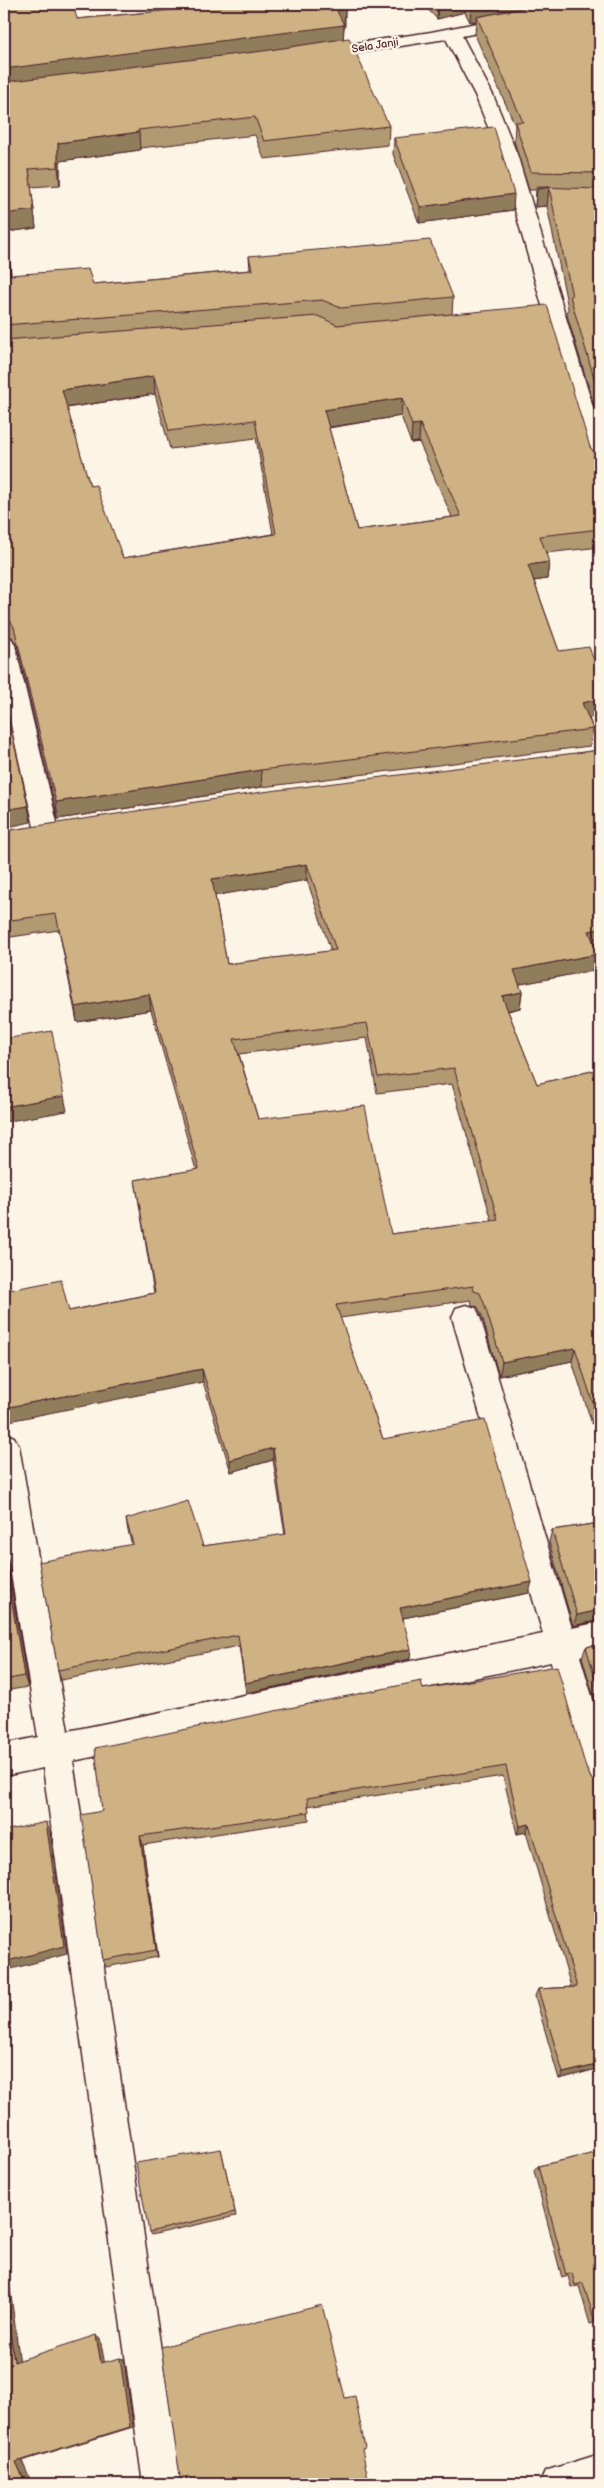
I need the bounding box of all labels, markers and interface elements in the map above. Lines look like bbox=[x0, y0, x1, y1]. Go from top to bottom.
street label: Sela Janji bbox=[351, 35, 399, 56]

